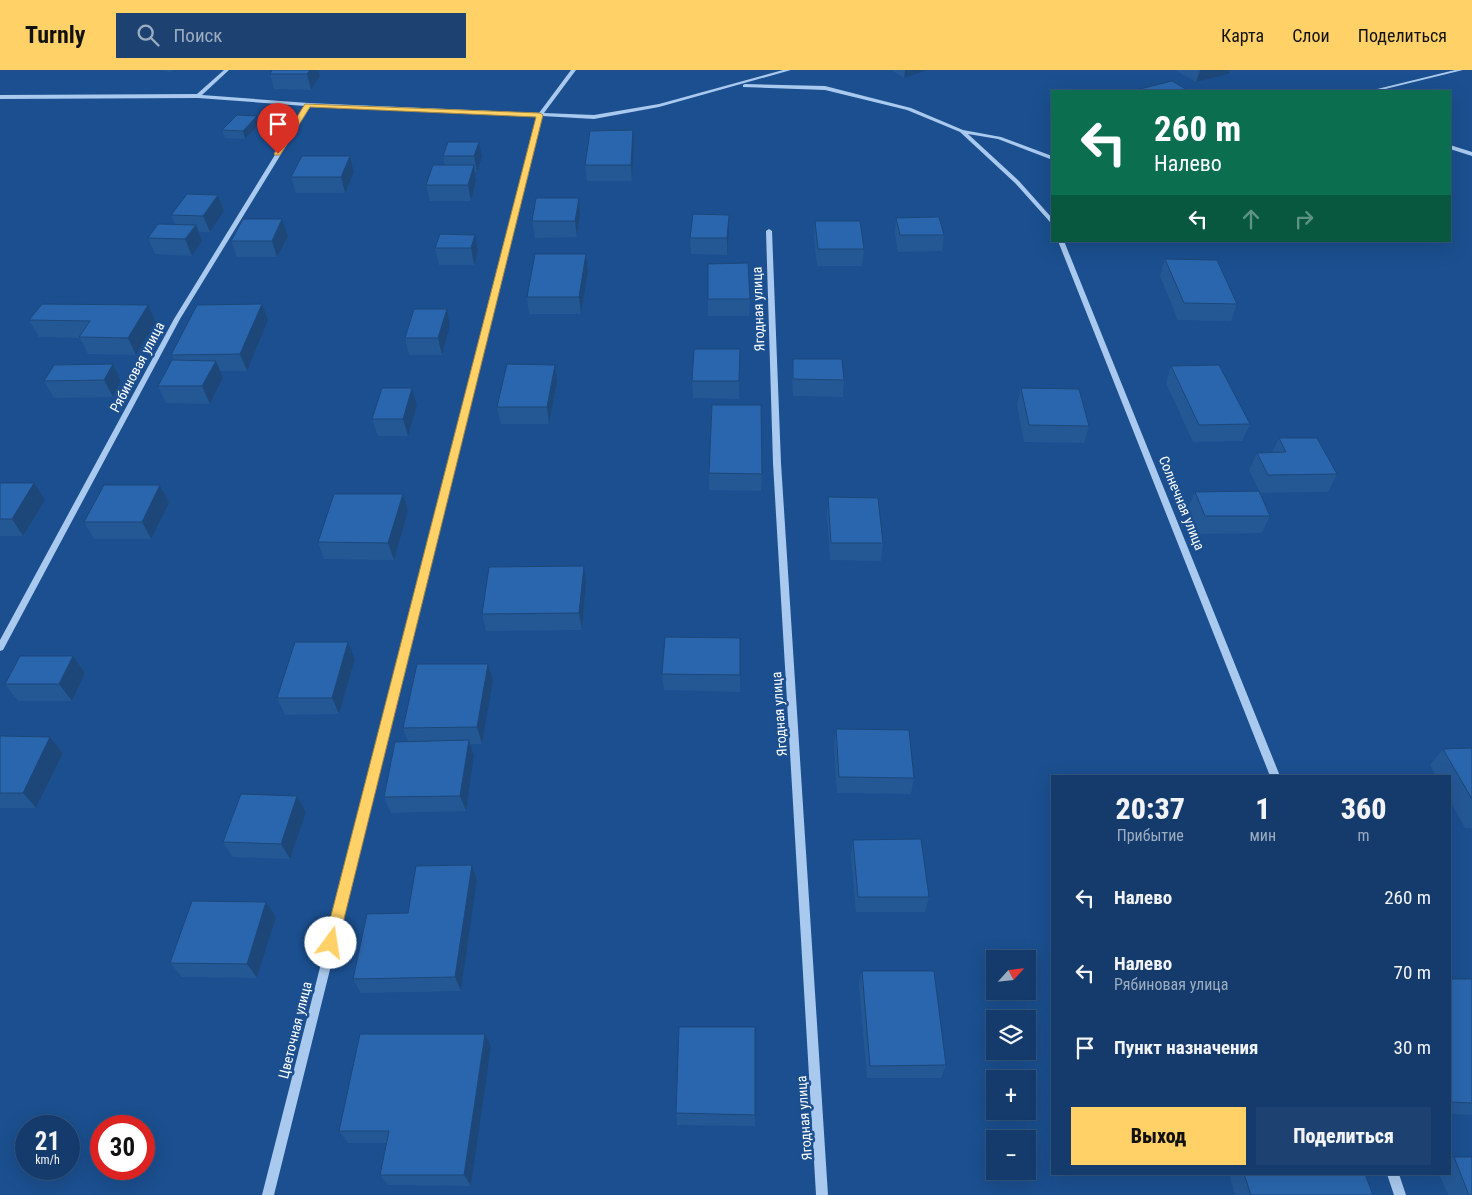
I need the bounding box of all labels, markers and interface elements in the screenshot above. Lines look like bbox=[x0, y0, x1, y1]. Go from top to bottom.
search box bbox=[116, 13, 466, 58]
text: Turnly bbox=[25, 21, 86, 49]
icon: search bbox=[134, 21, 162, 49]
text: Поиск bbox=[174, 24, 222, 47]
text: Карта bbox=[1221, 25, 1264, 46]
text: Слои bbox=[1292, 25, 1330, 46]
text: Поделиться bbox=[1358, 25, 1447, 46]
pin bbox=[257, 103, 299, 154]
text: 260 m bbox=[1154, 109, 1241, 150]
icon: arrive bbox=[264, 110, 292, 138]
icon: left bbox=[1071, 110, 1136, 175]
text: Налево bbox=[1154, 151, 1222, 176]
icon: left bbox=[1184, 205, 1212, 233]
icon: ahead bbox=[1237, 205, 1265, 233]
icon: right bbox=[1290, 205, 1318, 233]
street label: Ягодная улица bbox=[749, 266, 767, 352]
street label: Рябиновая улица bbox=[106, 319, 168, 415]
street label: Солнечная улица bbox=[1156, 454, 1208, 552]
street label: Ягодная улица bbox=[768, 671, 790, 757]
text: 20:37 bbox=[1116, 791, 1185, 826]
text: 1 bbox=[1255, 791, 1270, 826]
text: 360 bbox=[1341, 791, 1386, 826]
text: Прибытие bbox=[1117, 826, 1184, 845]
text: мин bbox=[1250, 826, 1276, 845]
text: m bbox=[1358, 826, 1370, 845]
icon: left bbox=[1071, 884, 1099, 912]
text: Налево bbox=[1114, 886, 1172, 909]
text: 260 m bbox=[1384, 886, 1431, 909]
position arrow bbox=[304, 916, 356, 968]
north arrow bbox=[986, 950, 1036, 1000]
map controls bbox=[986, 950, 1036, 1180]
text: Налево bbox=[1114, 952, 1172, 975]
icon: left bbox=[1071, 959, 1099, 987]
text: 70 m bbox=[1394, 961, 1431, 984]
text: Рябиновая улица bbox=[1114, 975, 1228, 994]
street label: Цветочная улица bbox=[275, 980, 315, 1080]
button: layers bbox=[986, 1010, 1036, 1060]
icon: arrive bbox=[1071, 1034, 1099, 1062]
text: Пункт назначения bbox=[1114, 1036, 1258, 1059]
text: 30 m bbox=[1394, 1036, 1431, 1059]
button: + bbox=[986, 1070, 1036, 1120]
street label: Ягодная улица bbox=[793, 1075, 815, 1161]
button: Выход bbox=[1071, 1107, 1246, 1165]
button: Поделиться bbox=[1256, 1107, 1431, 1165]
speed limit sign: 30 bbox=[90, 1115, 155, 1180]
text: 21 bbox=[35, 1127, 60, 1156]
button: − bbox=[986, 1130, 1036, 1180]
text: km/h bbox=[35, 1153, 60, 1167]

